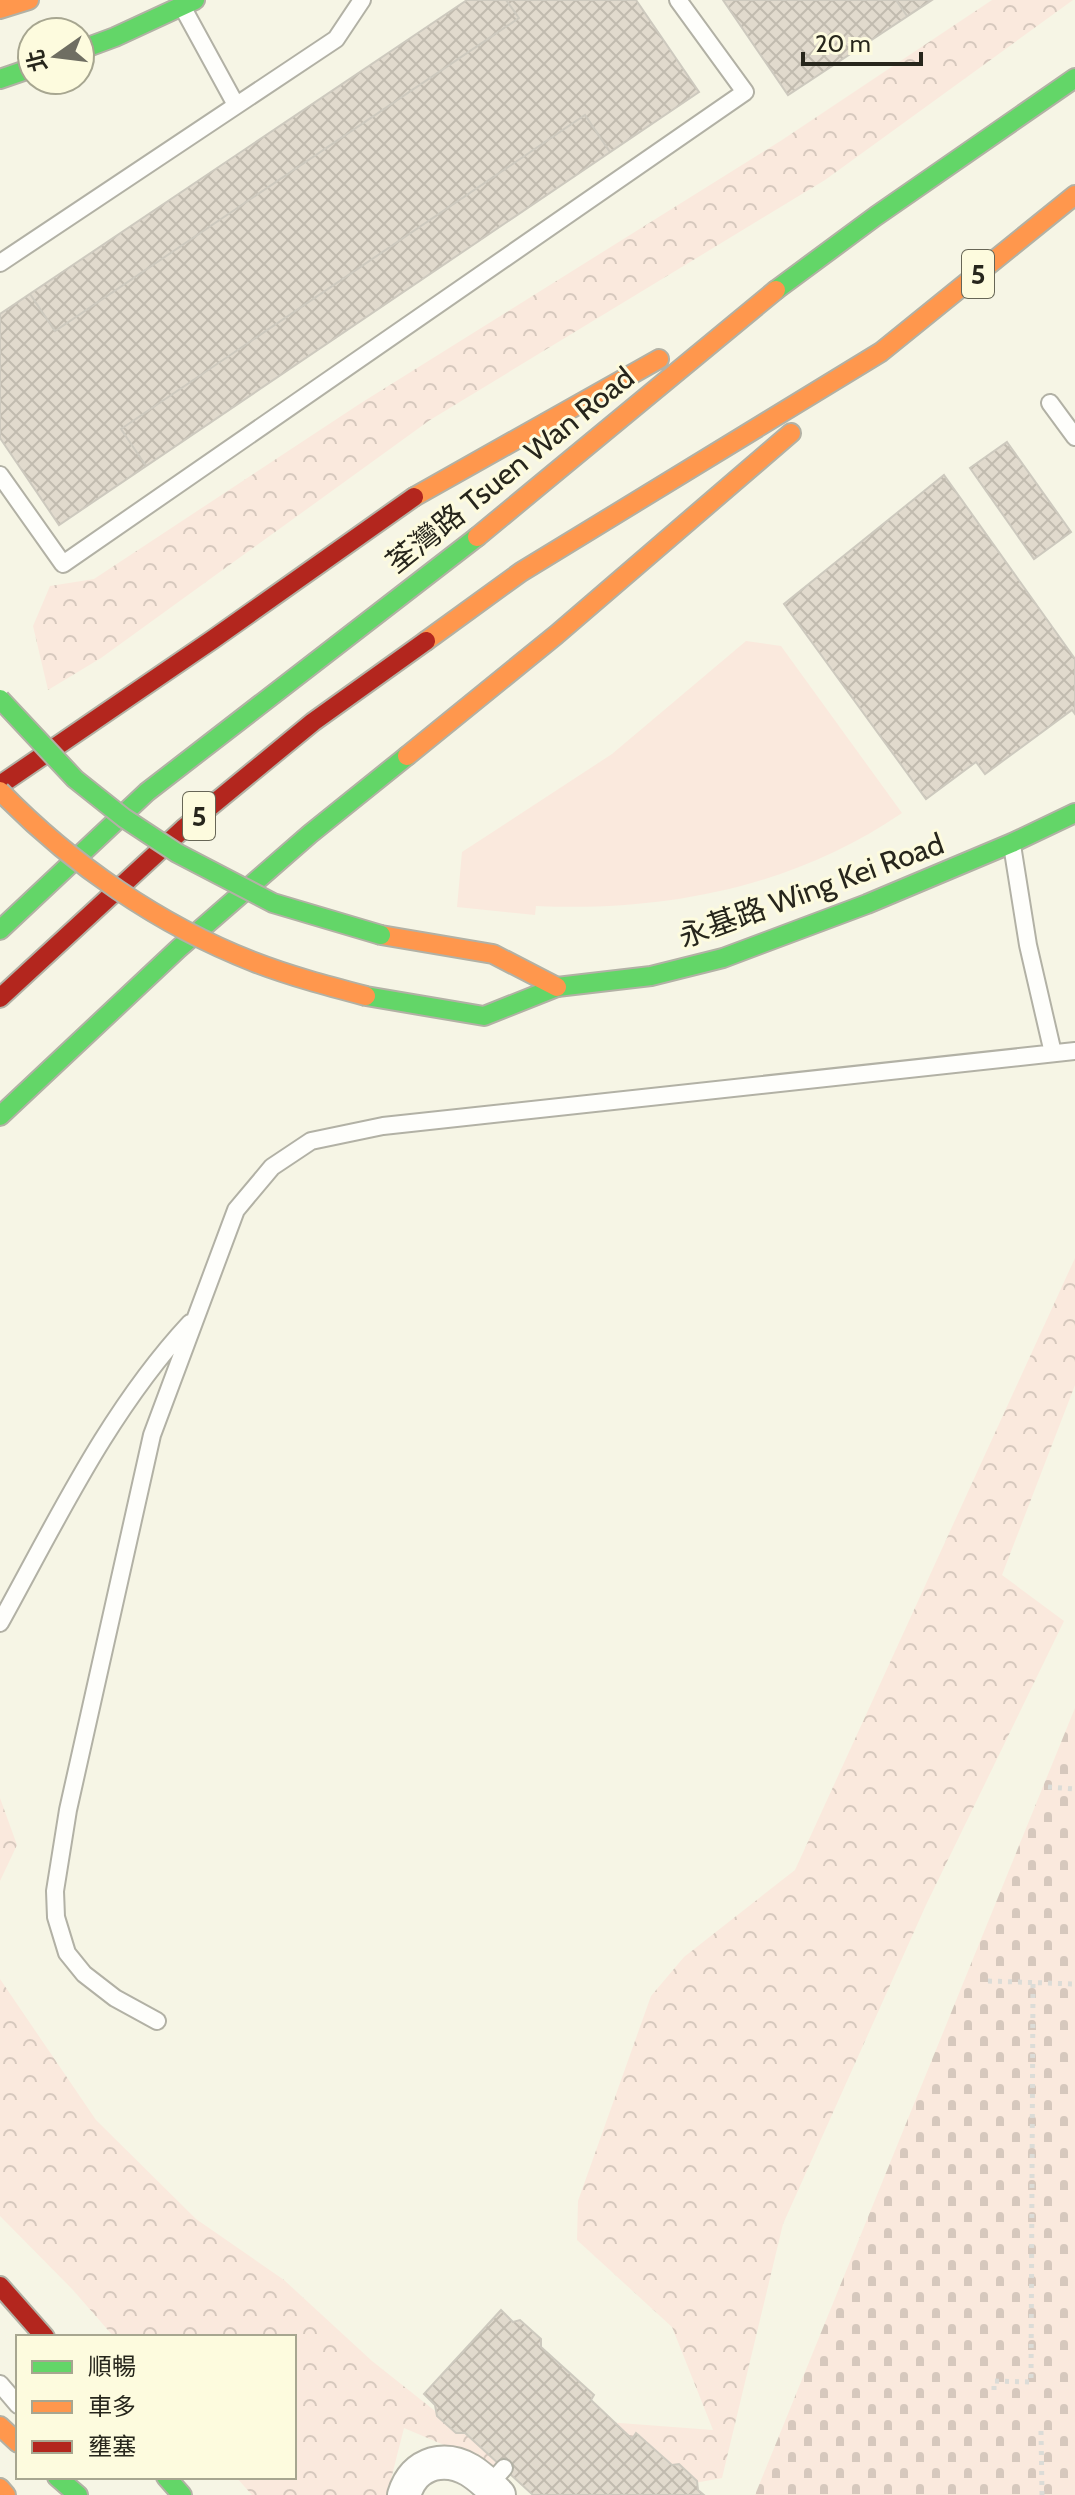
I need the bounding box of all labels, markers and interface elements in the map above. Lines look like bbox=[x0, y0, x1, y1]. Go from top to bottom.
north arrow bbox=[16, 16, 96, 96]
scale bar bbox=[803, 16, 921, 66]
text: 20 m bbox=[815, 29, 871, 58]
text: 北 bbox=[21, 47, 53, 75]
road number: 5 bbox=[962, 250, 994, 298]
street label: 荃灣路 Tsuen Wan Road bbox=[379, 359, 641, 581]
road number: 5 bbox=[183, 792, 215, 840]
street label: 永基路 Wing Kei Road bbox=[673, 825, 949, 955]
legend bbox=[16, 2335, 296, 2479]
text: 順暢 bbox=[88, 2352, 136, 2381]
text: 車多 bbox=[88, 2392, 136, 2421]
text: 壅塞 bbox=[88, 2432, 136, 2461]

